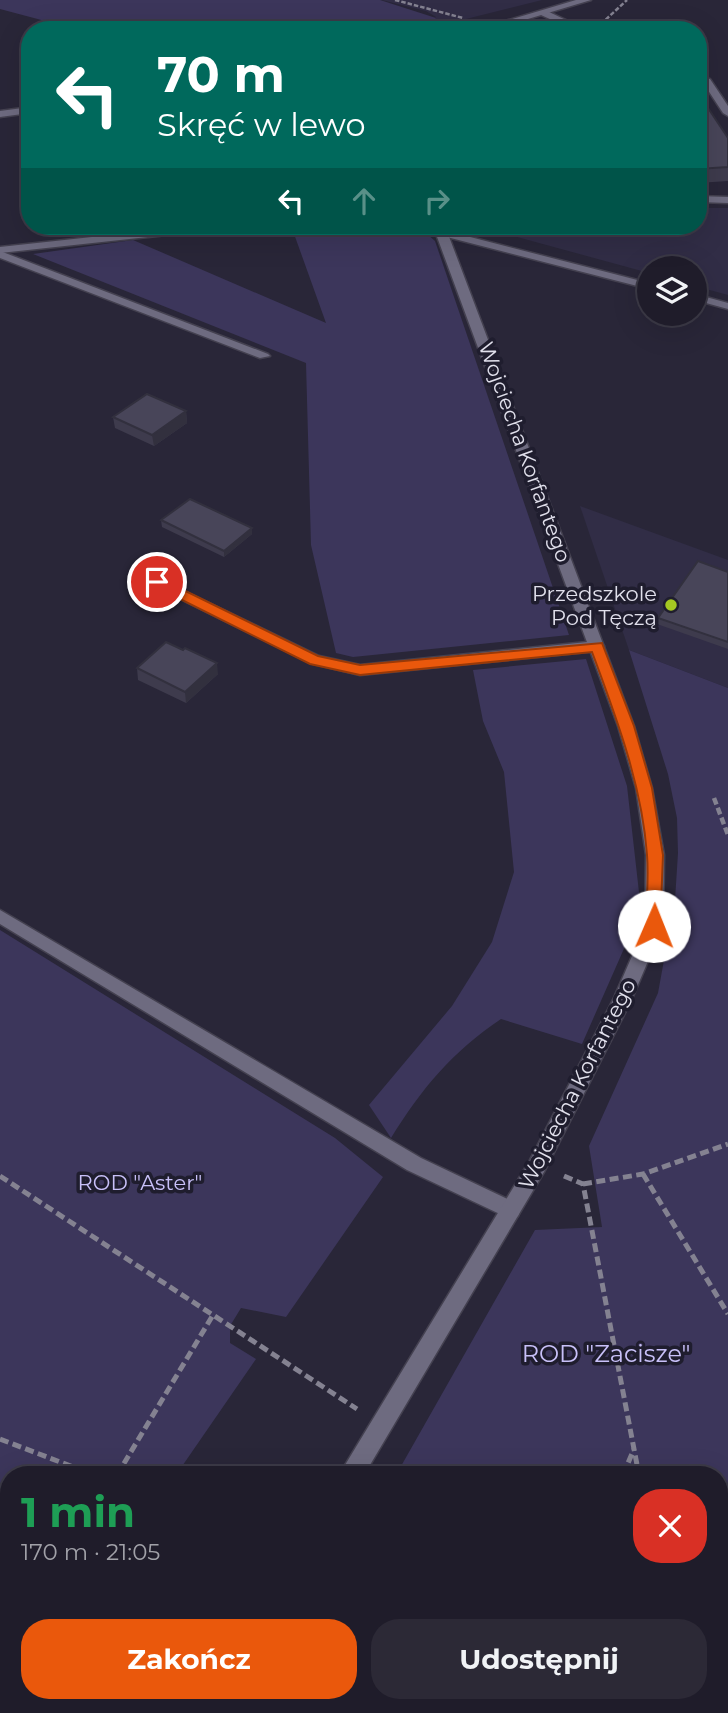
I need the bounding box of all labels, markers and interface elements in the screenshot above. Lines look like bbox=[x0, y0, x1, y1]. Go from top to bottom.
text: 70 m bbox=[157, 45, 285, 104]
icon: left bbox=[42, 49, 133, 140]
text: Skręć w lewo bbox=[157, 105, 366, 144]
icon: left bbox=[272, 182, 310, 220]
icon: ahead bbox=[345, 182, 383, 220]
icon: right bbox=[418, 182, 456, 220]
map controls bbox=[637, 256, 707, 326]
button: layers bbox=[637, 256, 707, 326]
street label: Wojciecha Korfantego bbox=[473, 338, 577, 566]
pin bbox=[127, 552, 187, 612]
icon: arrive bbox=[138, 563, 176, 601]
place label: Przedszkole Pod Tęczą bbox=[532, 581, 657, 630]
marker: Przedszkole Pod Tęczą bbox=[663, 597, 679, 613]
position arrow bbox=[617, 889, 691, 963]
street label: Wojciecha Korfantego bbox=[513, 975, 641, 1193]
park label: ROD "Aster" bbox=[78, 1170, 202, 1195]
park label: ROD "Zacisze" bbox=[522, 1339, 690, 1368]
text: 1 min bbox=[21, 1486, 135, 1538]
button: close bbox=[633, 1489, 707, 1563]
text: 170 m · 21:05 bbox=[21, 1538, 160, 1566]
button: Zakończ bbox=[21, 1619, 357, 1699]
button: Udostępnij bbox=[371, 1619, 707, 1699]

